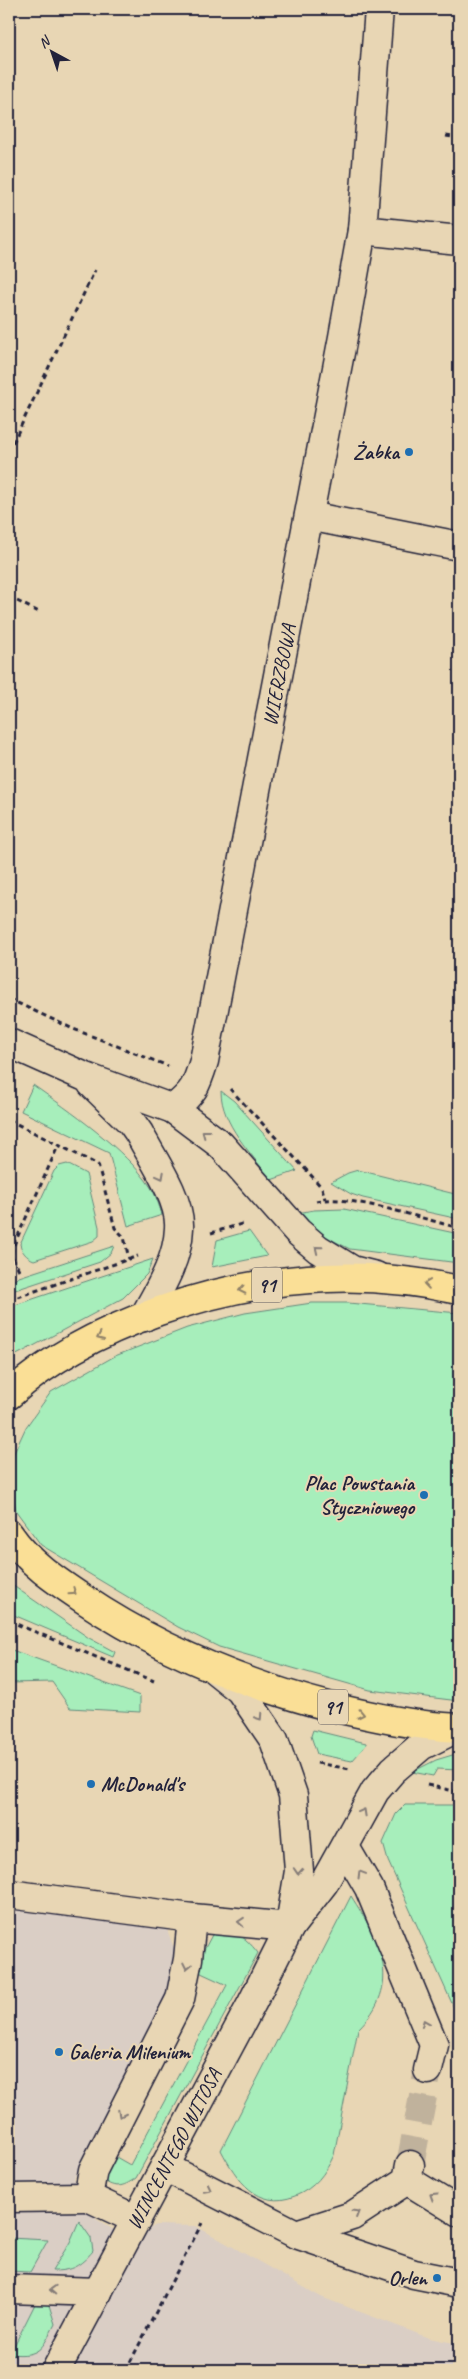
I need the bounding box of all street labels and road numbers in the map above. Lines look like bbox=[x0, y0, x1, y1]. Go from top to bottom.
street label: WIERZBOWA bbox=[256, 621, 302, 728]
road number: 91 bbox=[252, 1268, 282, 1302]
road number: 91 bbox=[318, 1690, 348, 1724]
street label: WINCENTEGO WITOSA bbox=[121, 2063, 228, 2234]

